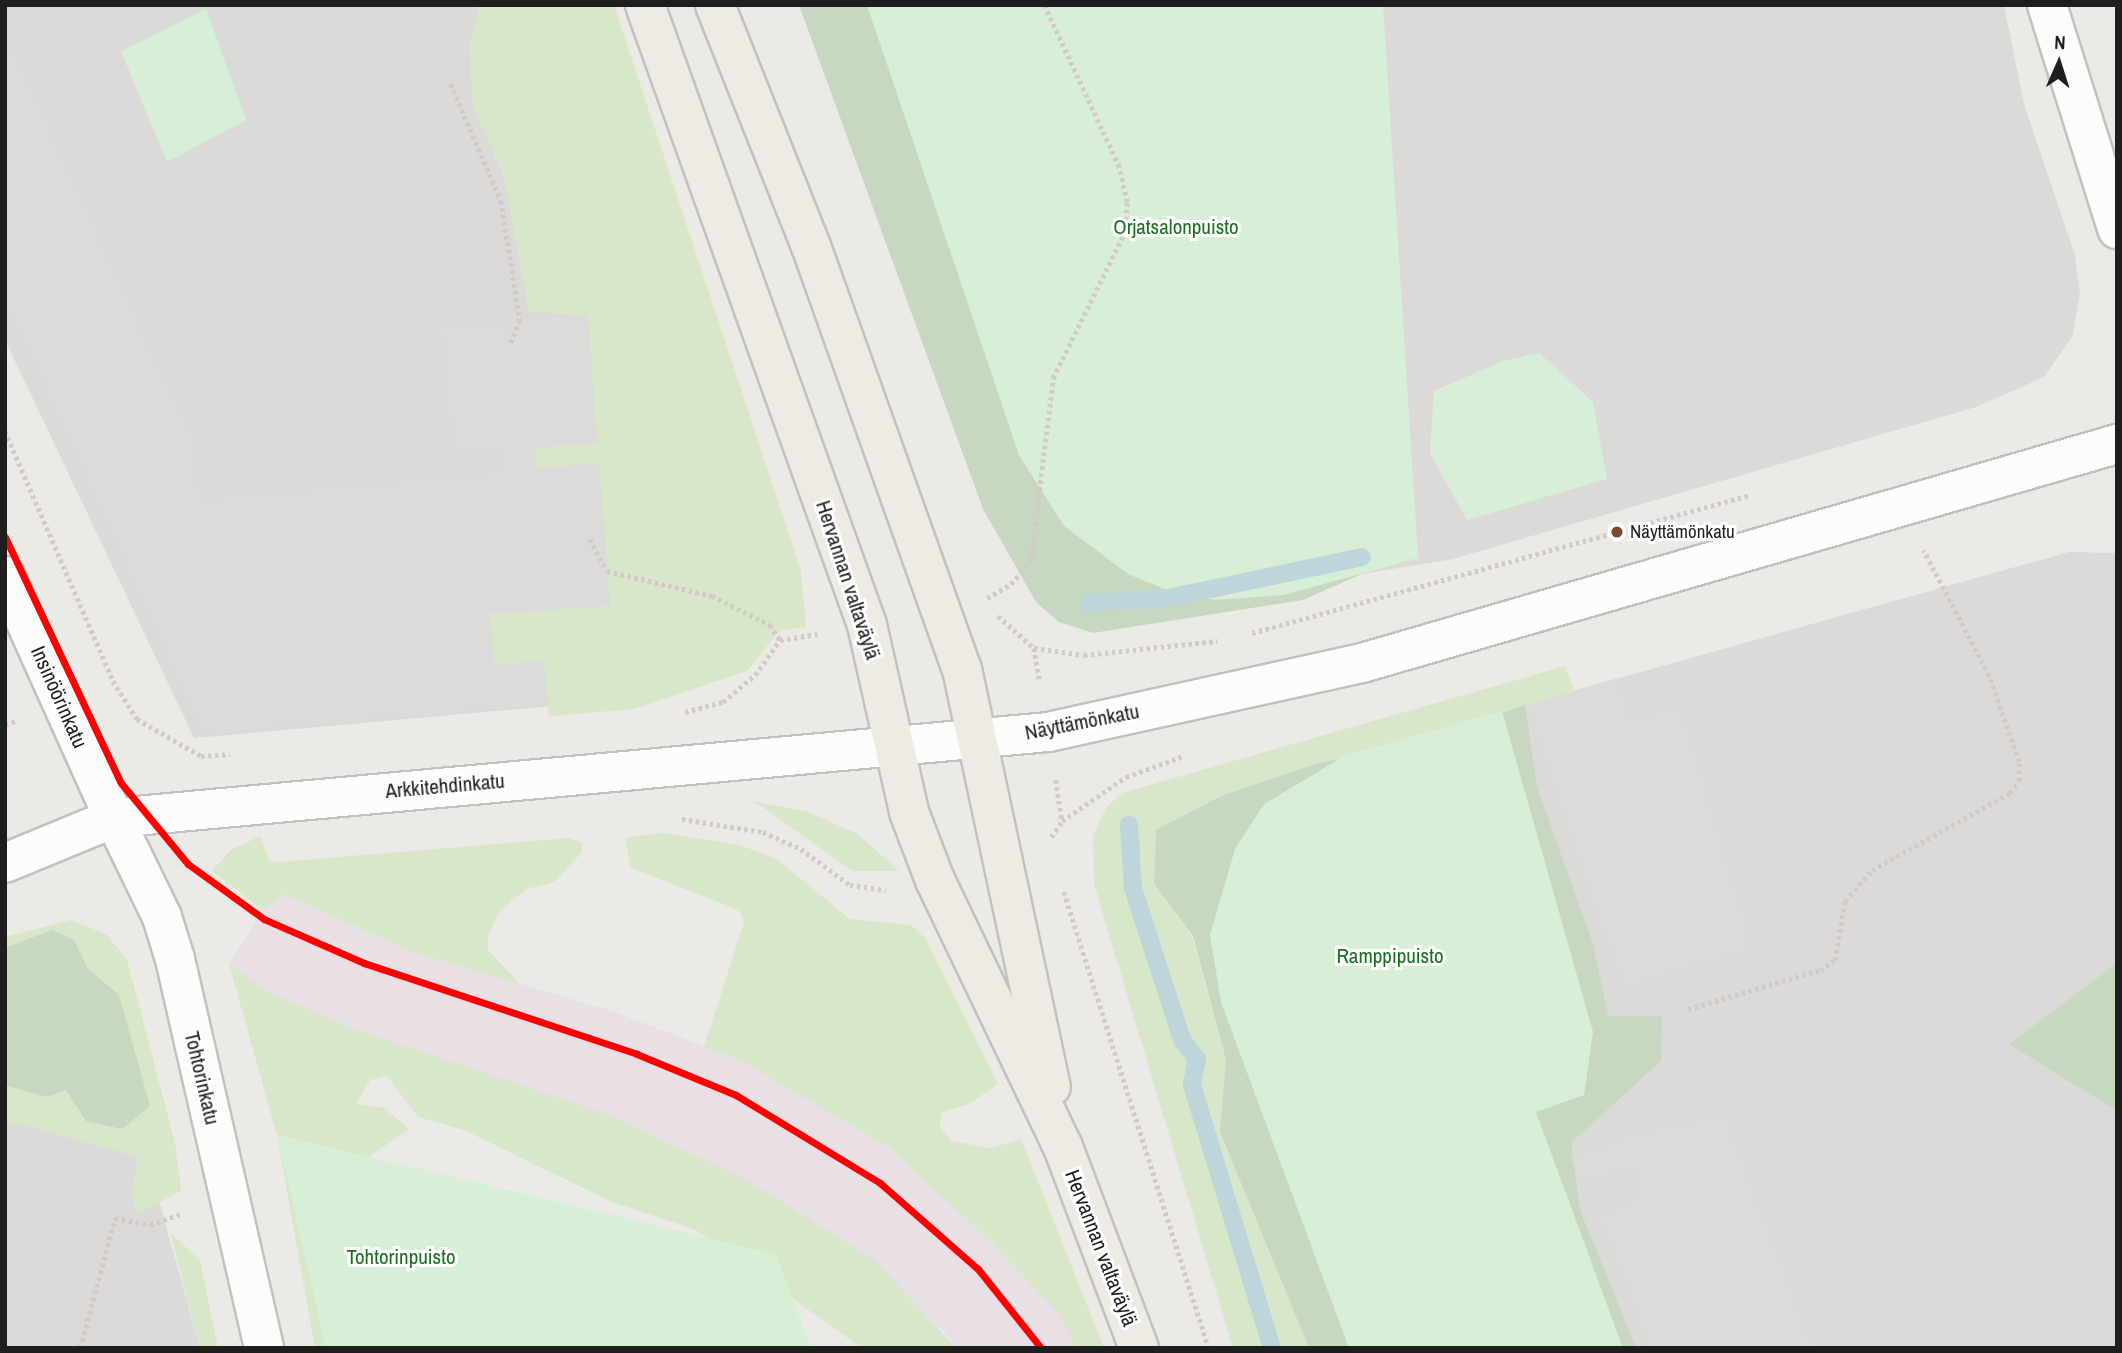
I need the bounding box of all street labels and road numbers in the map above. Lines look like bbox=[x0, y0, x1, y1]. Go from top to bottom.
street label: Hervannan valtaväylä bbox=[810, 497, 886, 663]
street label: Insinöörinkatu bbox=[25, 642, 93, 752]
street label: Näyttämönkatu bbox=[1023, 699, 1141, 745]
street label: Arkkitehdinkatu bbox=[384, 768, 506, 804]
street label: Tohtorinkatu bbox=[179, 1029, 225, 1127]
street label: Hervannan valtaväylä bbox=[1060, 1166, 1142, 1330]

